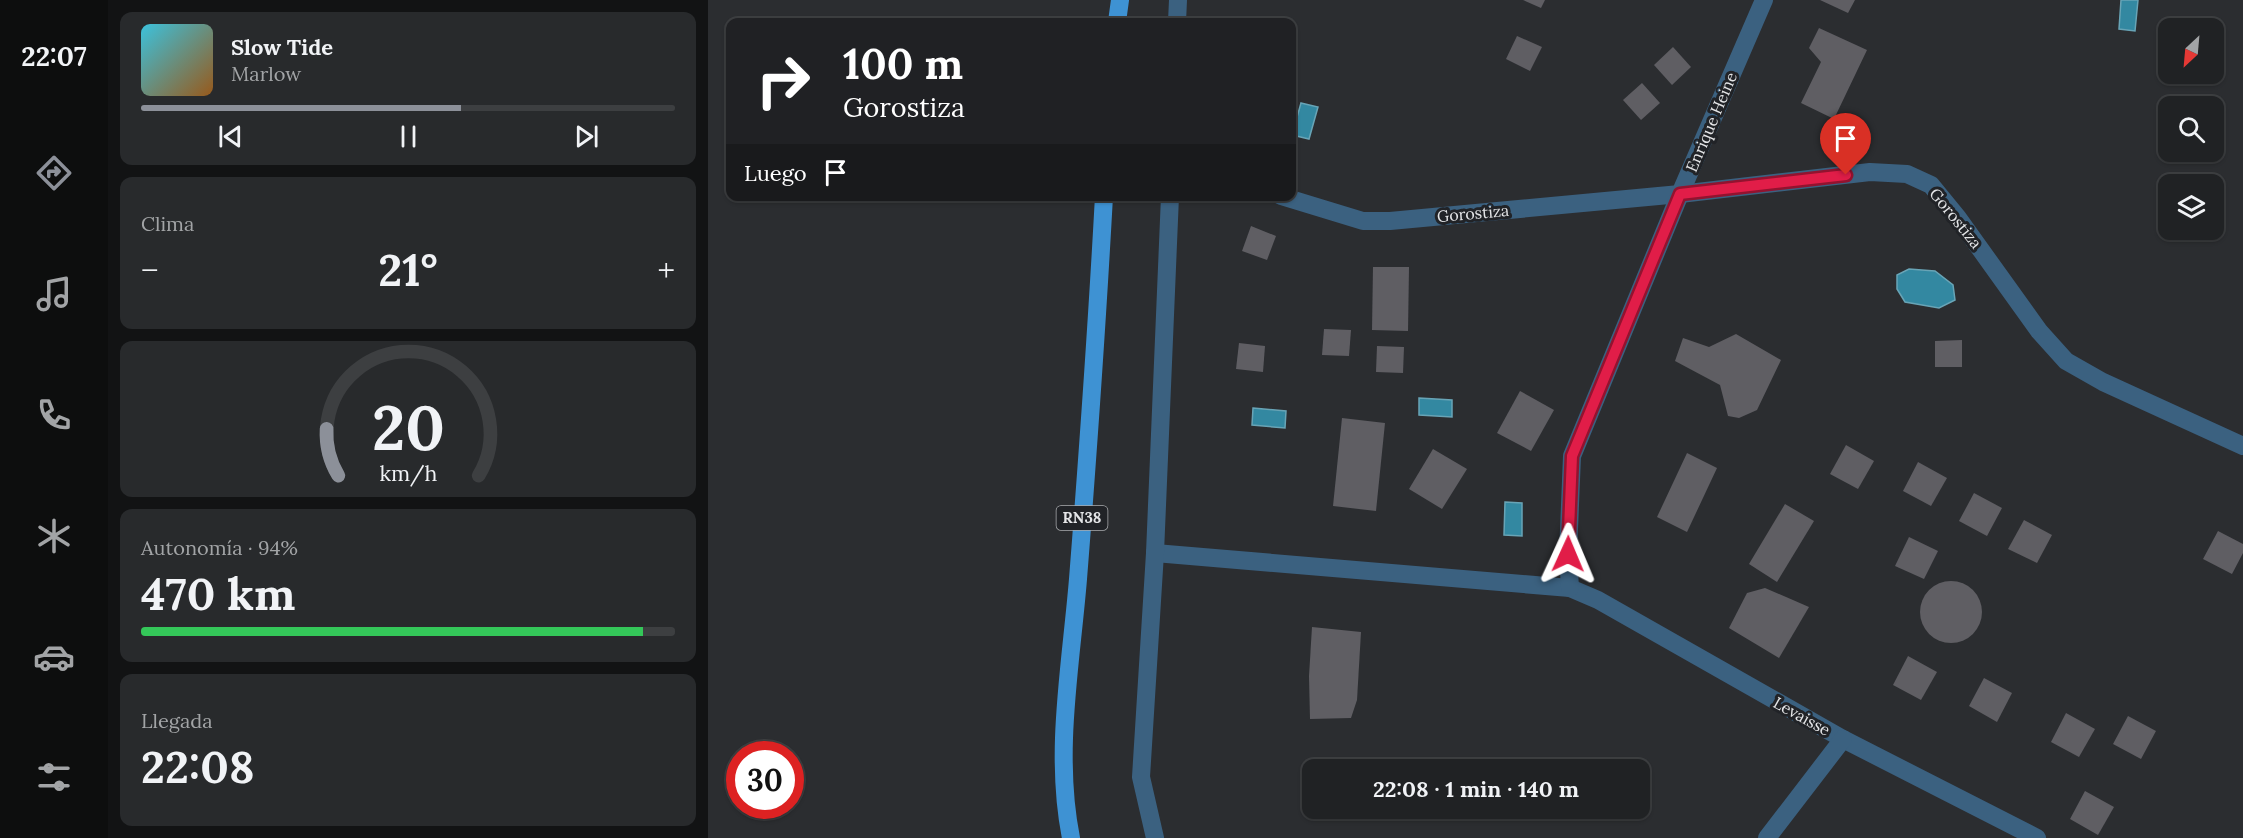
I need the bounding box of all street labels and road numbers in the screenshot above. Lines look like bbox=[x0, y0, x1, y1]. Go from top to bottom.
street label: Enrique Heine bbox=[1681, 69, 1741, 175]
street label: Gorostiza bbox=[1925, 184, 1987, 252]
street label: Gorostiza bbox=[1436, 200, 1510, 226]
road number: RN38 bbox=[1056, 506, 1108, 530]
street label: Levaisse bbox=[1770, 692, 1834, 740]

